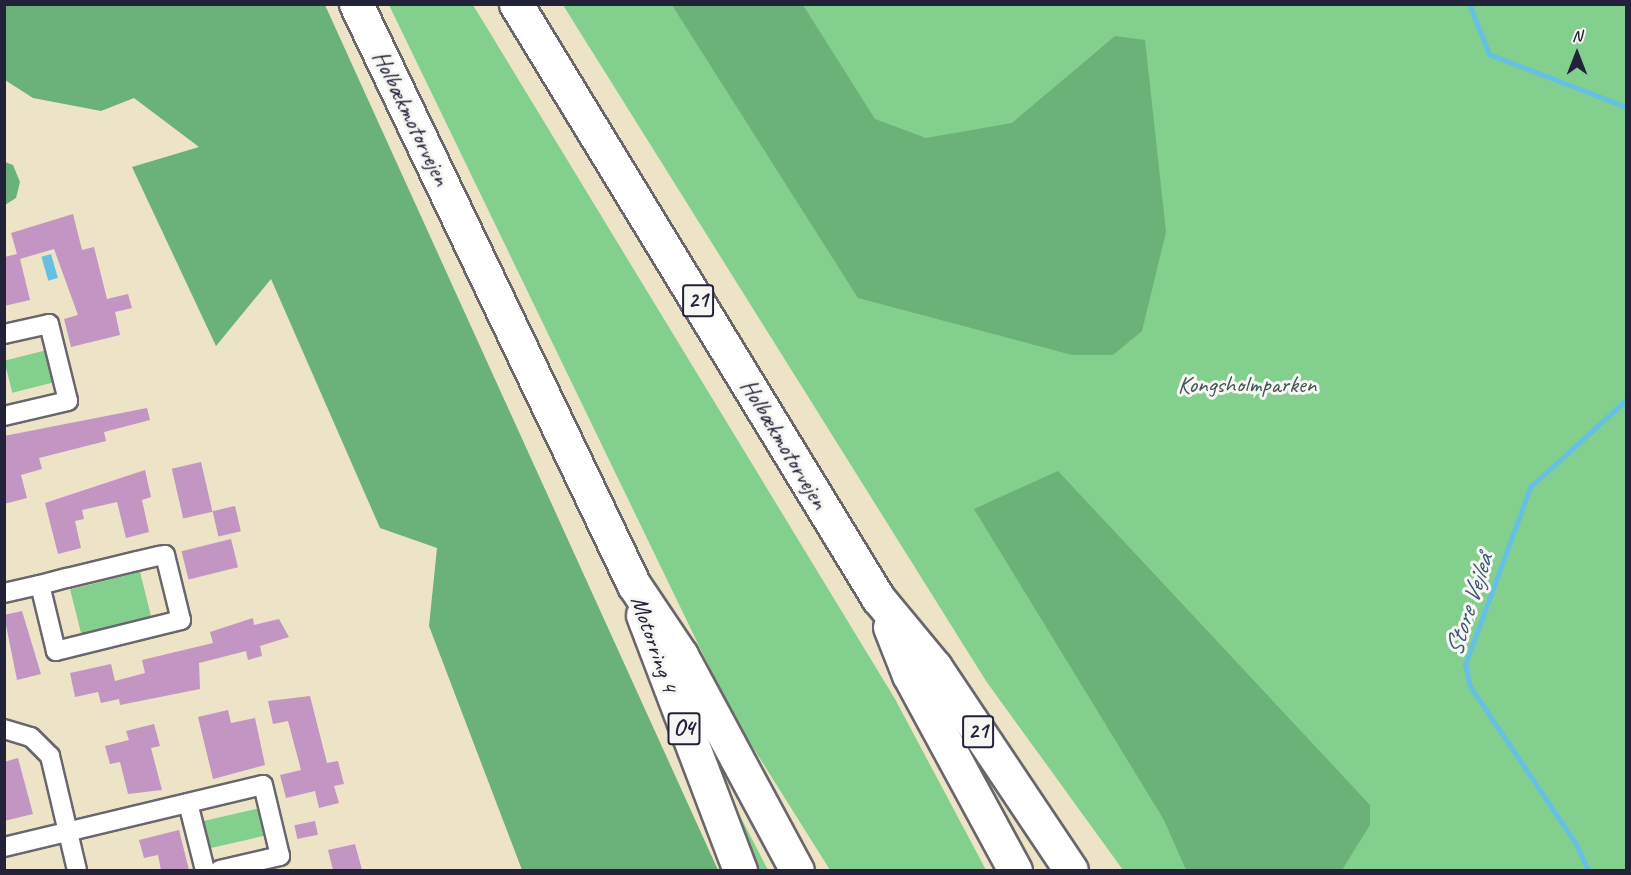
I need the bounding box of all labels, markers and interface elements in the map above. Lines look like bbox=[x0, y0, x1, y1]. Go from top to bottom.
north arrow bbox=[1547, 24, 1607, 84]
text: N bbox=[1572, 26, 1582, 46]
street label: Holbækmotorvejen bbox=[366, 46, 456, 190]
road number: 21 bbox=[682, 282, 714, 320]
park label: Kongsholmparken bbox=[1178, 371, 1316, 399]
street label: Holbækmotorvejen bbox=[734, 374, 834, 514]
water label: Store Vejleå bbox=[1438, 550, 1500, 660]
street label: Motorring 4 bbox=[624, 592, 684, 696]
road number: O4 bbox=[666, 710, 702, 748]
road number: 21 bbox=[962, 713, 994, 751]

